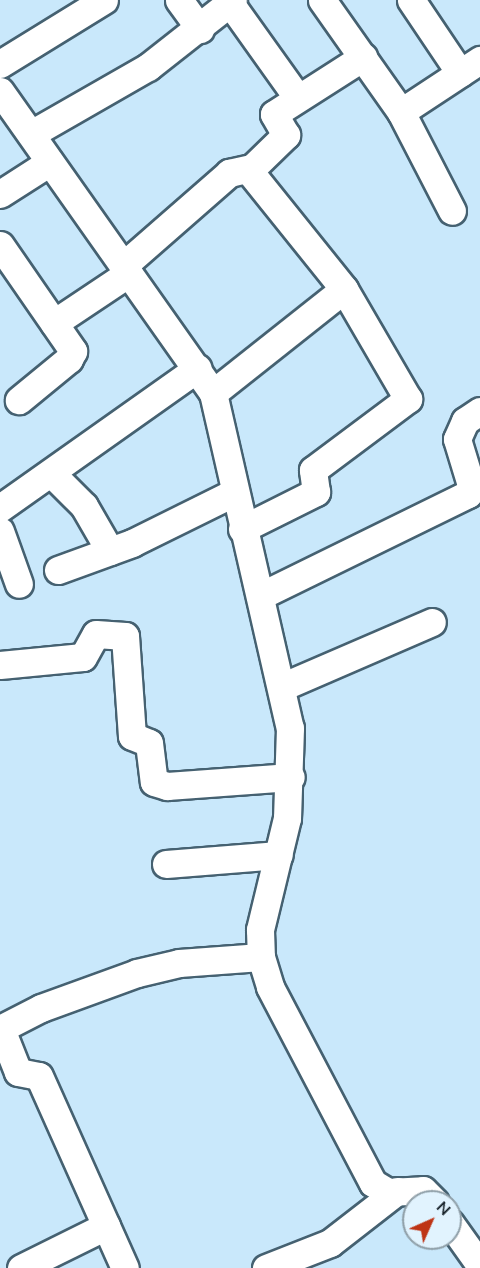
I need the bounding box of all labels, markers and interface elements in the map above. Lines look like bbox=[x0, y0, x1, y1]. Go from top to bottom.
north arrow bbox=[402, 1190, 462, 1250]
text: N bbox=[431, 1197, 455, 1221]

